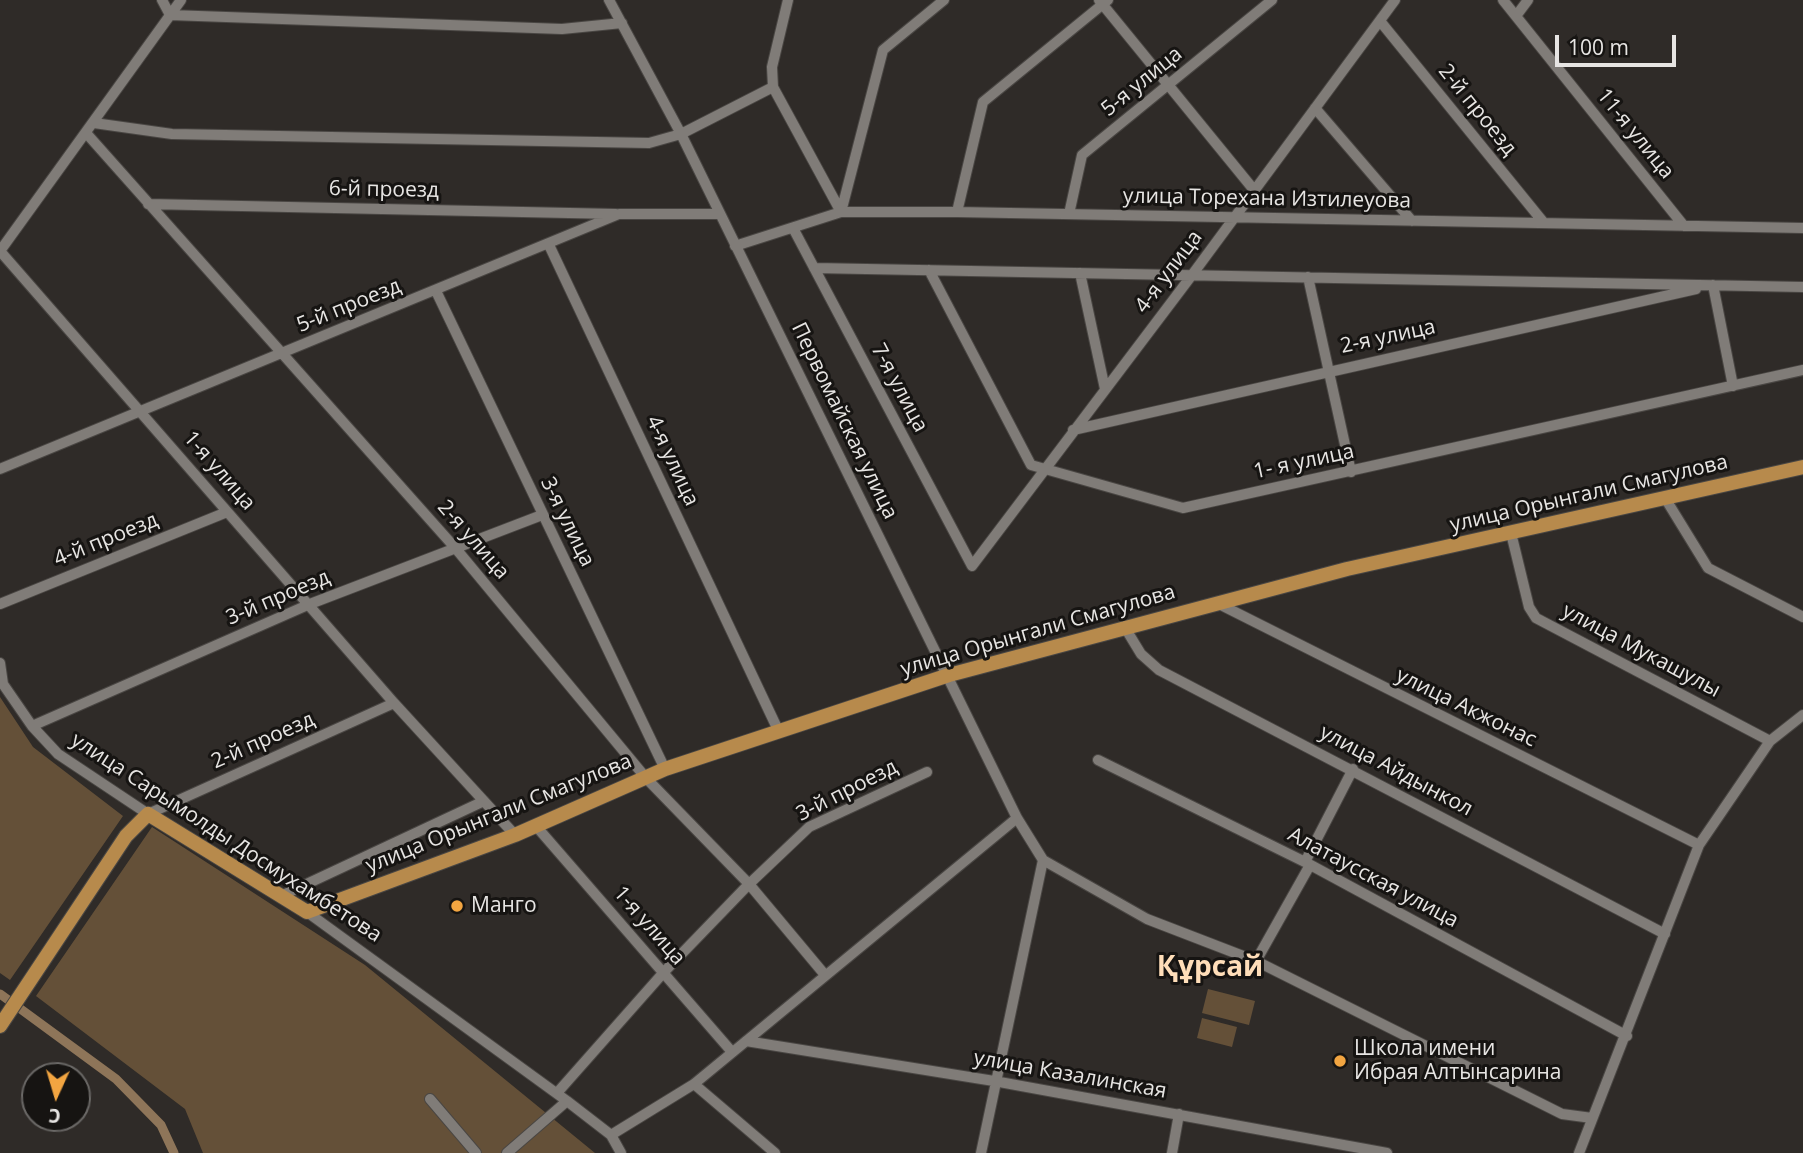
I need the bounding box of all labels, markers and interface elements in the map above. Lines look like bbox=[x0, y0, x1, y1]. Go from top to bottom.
scale bar bbox=[1558, 21, 1679, 65]
text: 100 m bbox=[1568, 33, 1629, 61]
street label: 5-я улица bbox=[1097, 42, 1187, 122]
street label: 2-й проезд bbox=[1433, 59, 1521, 161]
street label: 11-я улица bbox=[1591, 84, 1679, 184]
street label: 6-й проезд bbox=[329, 176, 439, 204]
street label: улица Торехана Изтилеуова bbox=[1123, 184, 1411, 214]
street label: 4-я улица bbox=[1130, 226, 1208, 318]
street label: 5-й проезд bbox=[293, 274, 405, 338]
street label: 2-я улица bbox=[1338, 315, 1438, 359]
street label: Первомайская улица bbox=[785, 319, 903, 523]
street label: 7-я улица bbox=[865, 339, 933, 437]
street label: 4-я улица bbox=[640, 412, 704, 510]
street label: 1-я улица bbox=[178, 426, 260, 516]
street label: 1- я улица bbox=[1251, 439, 1357, 485]
street label: улица Орынгали Смагулова bbox=[1448, 450, 1730, 538]
street label: 3-я улица bbox=[535, 473, 599, 571]
street label: 2-я улица bbox=[432, 495, 514, 585]
street label: 4-й проезд bbox=[50, 508, 162, 572]
street label: 3-й проезд bbox=[222, 565, 334, 631]
street label: улица Орынгали Смагулова bbox=[898, 580, 1178, 682]
street label: улица Мукашулы bbox=[1558, 599, 1724, 703]
street label: улица Акжонас bbox=[1392, 663, 1540, 753]
street label: 2-й проезд bbox=[208, 707, 318, 775]
street label: улица Айдынкол bbox=[1315, 720, 1477, 822]
street label: улица Сарымолды Досмухамбетова bbox=[66, 728, 386, 948]
street label: улица Орынгали Смагулова bbox=[362, 749, 636, 879]
street label: 3-й проезд bbox=[792, 755, 902, 827]
street label: Алатаусская улица bbox=[1283, 822, 1463, 934]
street label: 1-я улица bbox=[608, 881, 690, 971]
place label: Манго bbox=[471, 893, 537, 919]
marker: Манго bbox=[449, 898, 465, 914]
district label: Құрсай bbox=[1157, 951, 1263, 985]
place label: Школа имени Ибрая Алтынсарина bbox=[1354, 1036, 1562, 1086]
street label: улица Казалинская bbox=[972, 1046, 1168, 1104]
marker: Школа имени Ибрая Алтынсарина bbox=[1332, 1053, 1348, 1069]
north arrow bbox=[21, 1062, 91, 1132]
text: С bbox=[48, 1103, 62, 1129]

